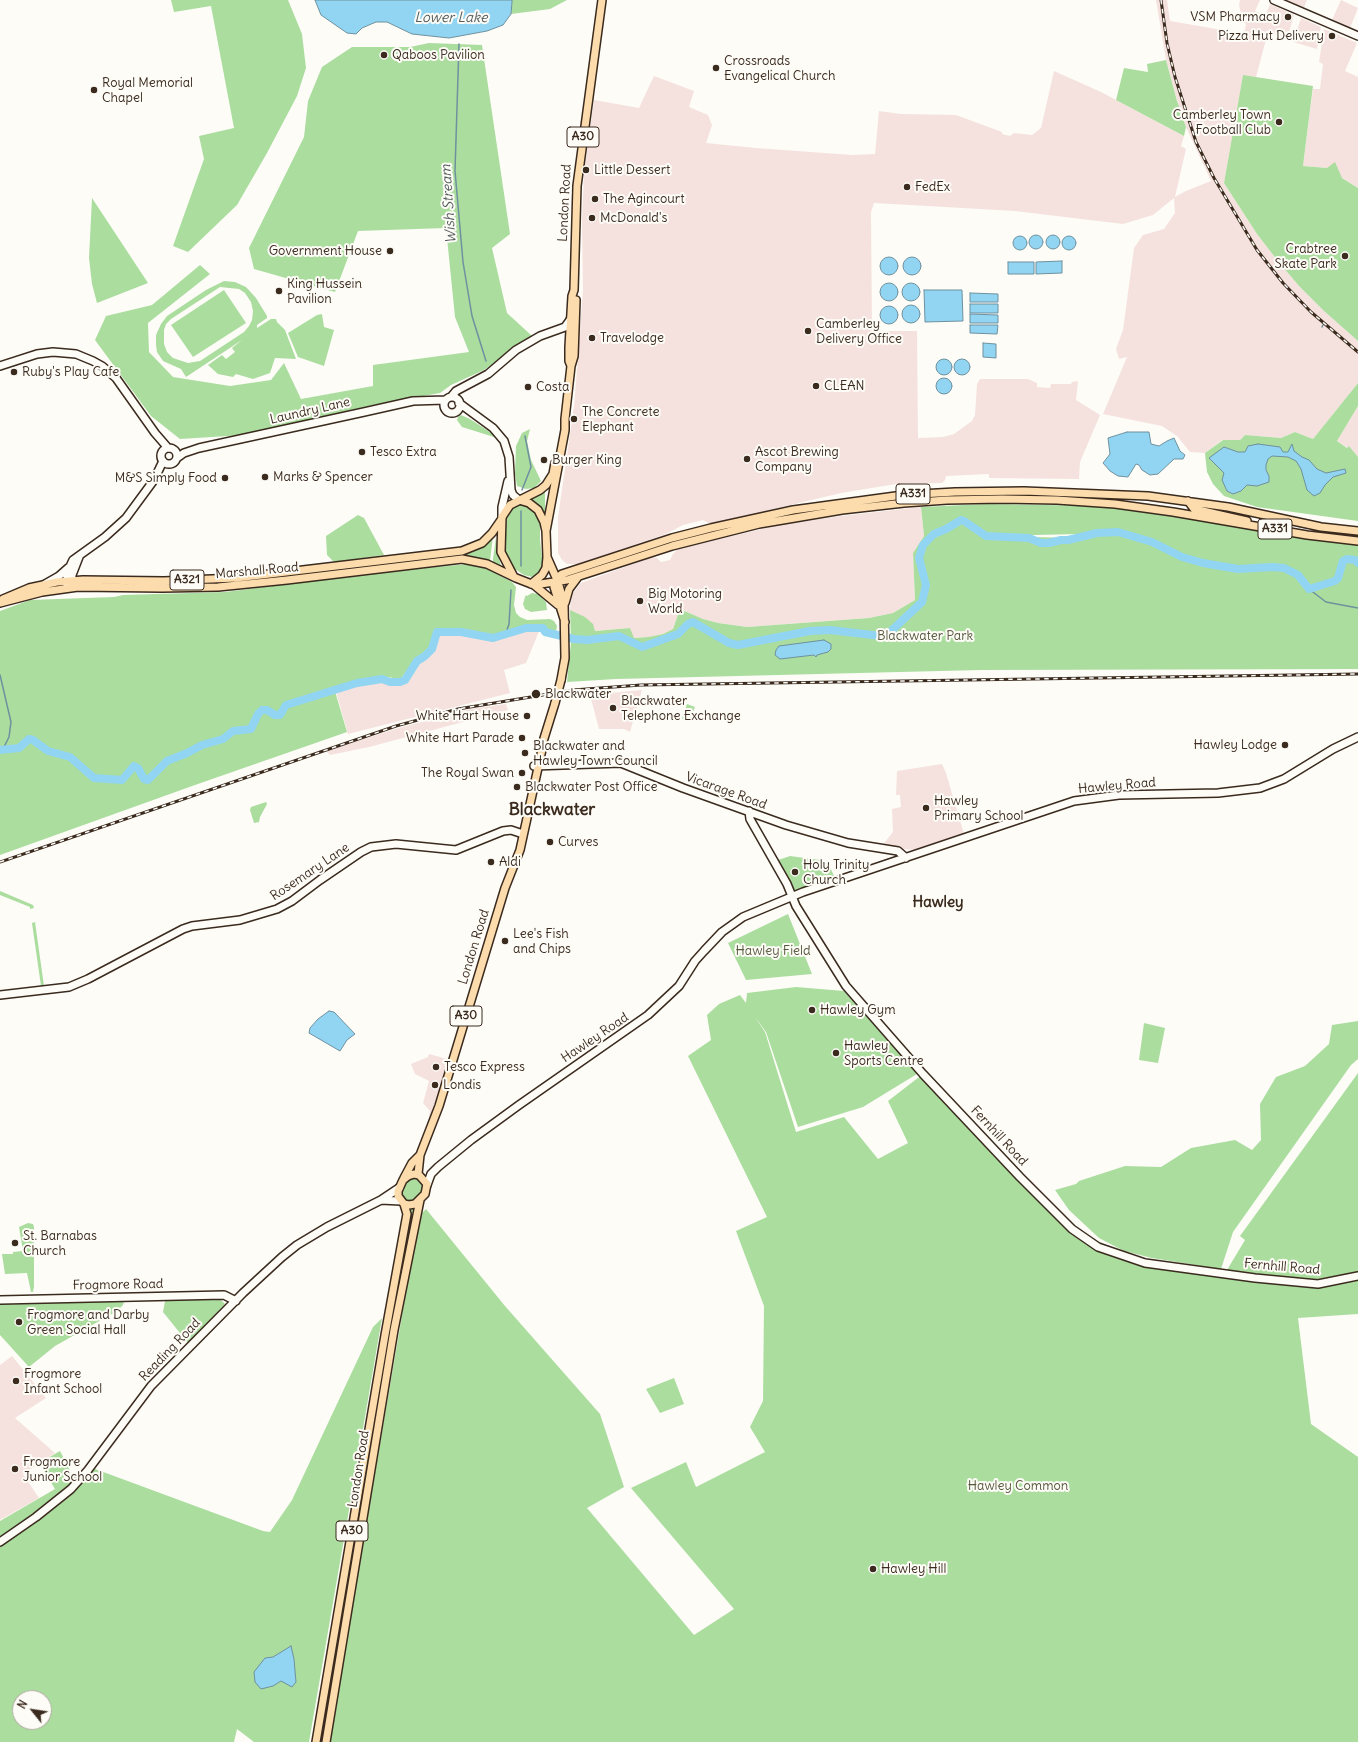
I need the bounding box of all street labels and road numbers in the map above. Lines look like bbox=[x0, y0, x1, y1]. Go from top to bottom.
road number: A30 bbox=[567, 127, 599, 147]
street label: London Road bbox=[555, 164, 575, 242]
street label: Laundry Lane bbox=[268, 394, 352, 428]
road number: A331 bbox=[896, 484, 930, 504]
road number: A331 bbox=[1258, 519, 1292, 539]
street label: Marshall Road bbox=[215, 560, 299, 582]
road number: A321 bbox=[170, 570, 204, 590]
street label: Vicarage Road bbox=[683, 769, 769, 813]
street label: Hawley Road bbox=[1078, 775, 1156, 797]
street label: Rosemary Lane bbox=[268, 840, 352, 904]
street label: London Road bbox=[455, 908, 493, 986]
road number: A30 bbox=[450, 1006, 482, 1026]
street label: Hawley Road bbox=[558, 1010, 632, 1066]
street label: Fernhill Road bbox=[967, 1103, 1031, 1169]
street label: Fernhill Road bbox=[1243, 1256, 1321, 1278]
street label: Frogmore Road bbox=[72, 1276, 164, 1294]
street label: Reading Road bbox=[136, 1315, 204, 1385]
street label: London Road bbox=[345, 1429, 373, 1509]
road number: A30 bbox=[336, 1521, 368, 1541]

